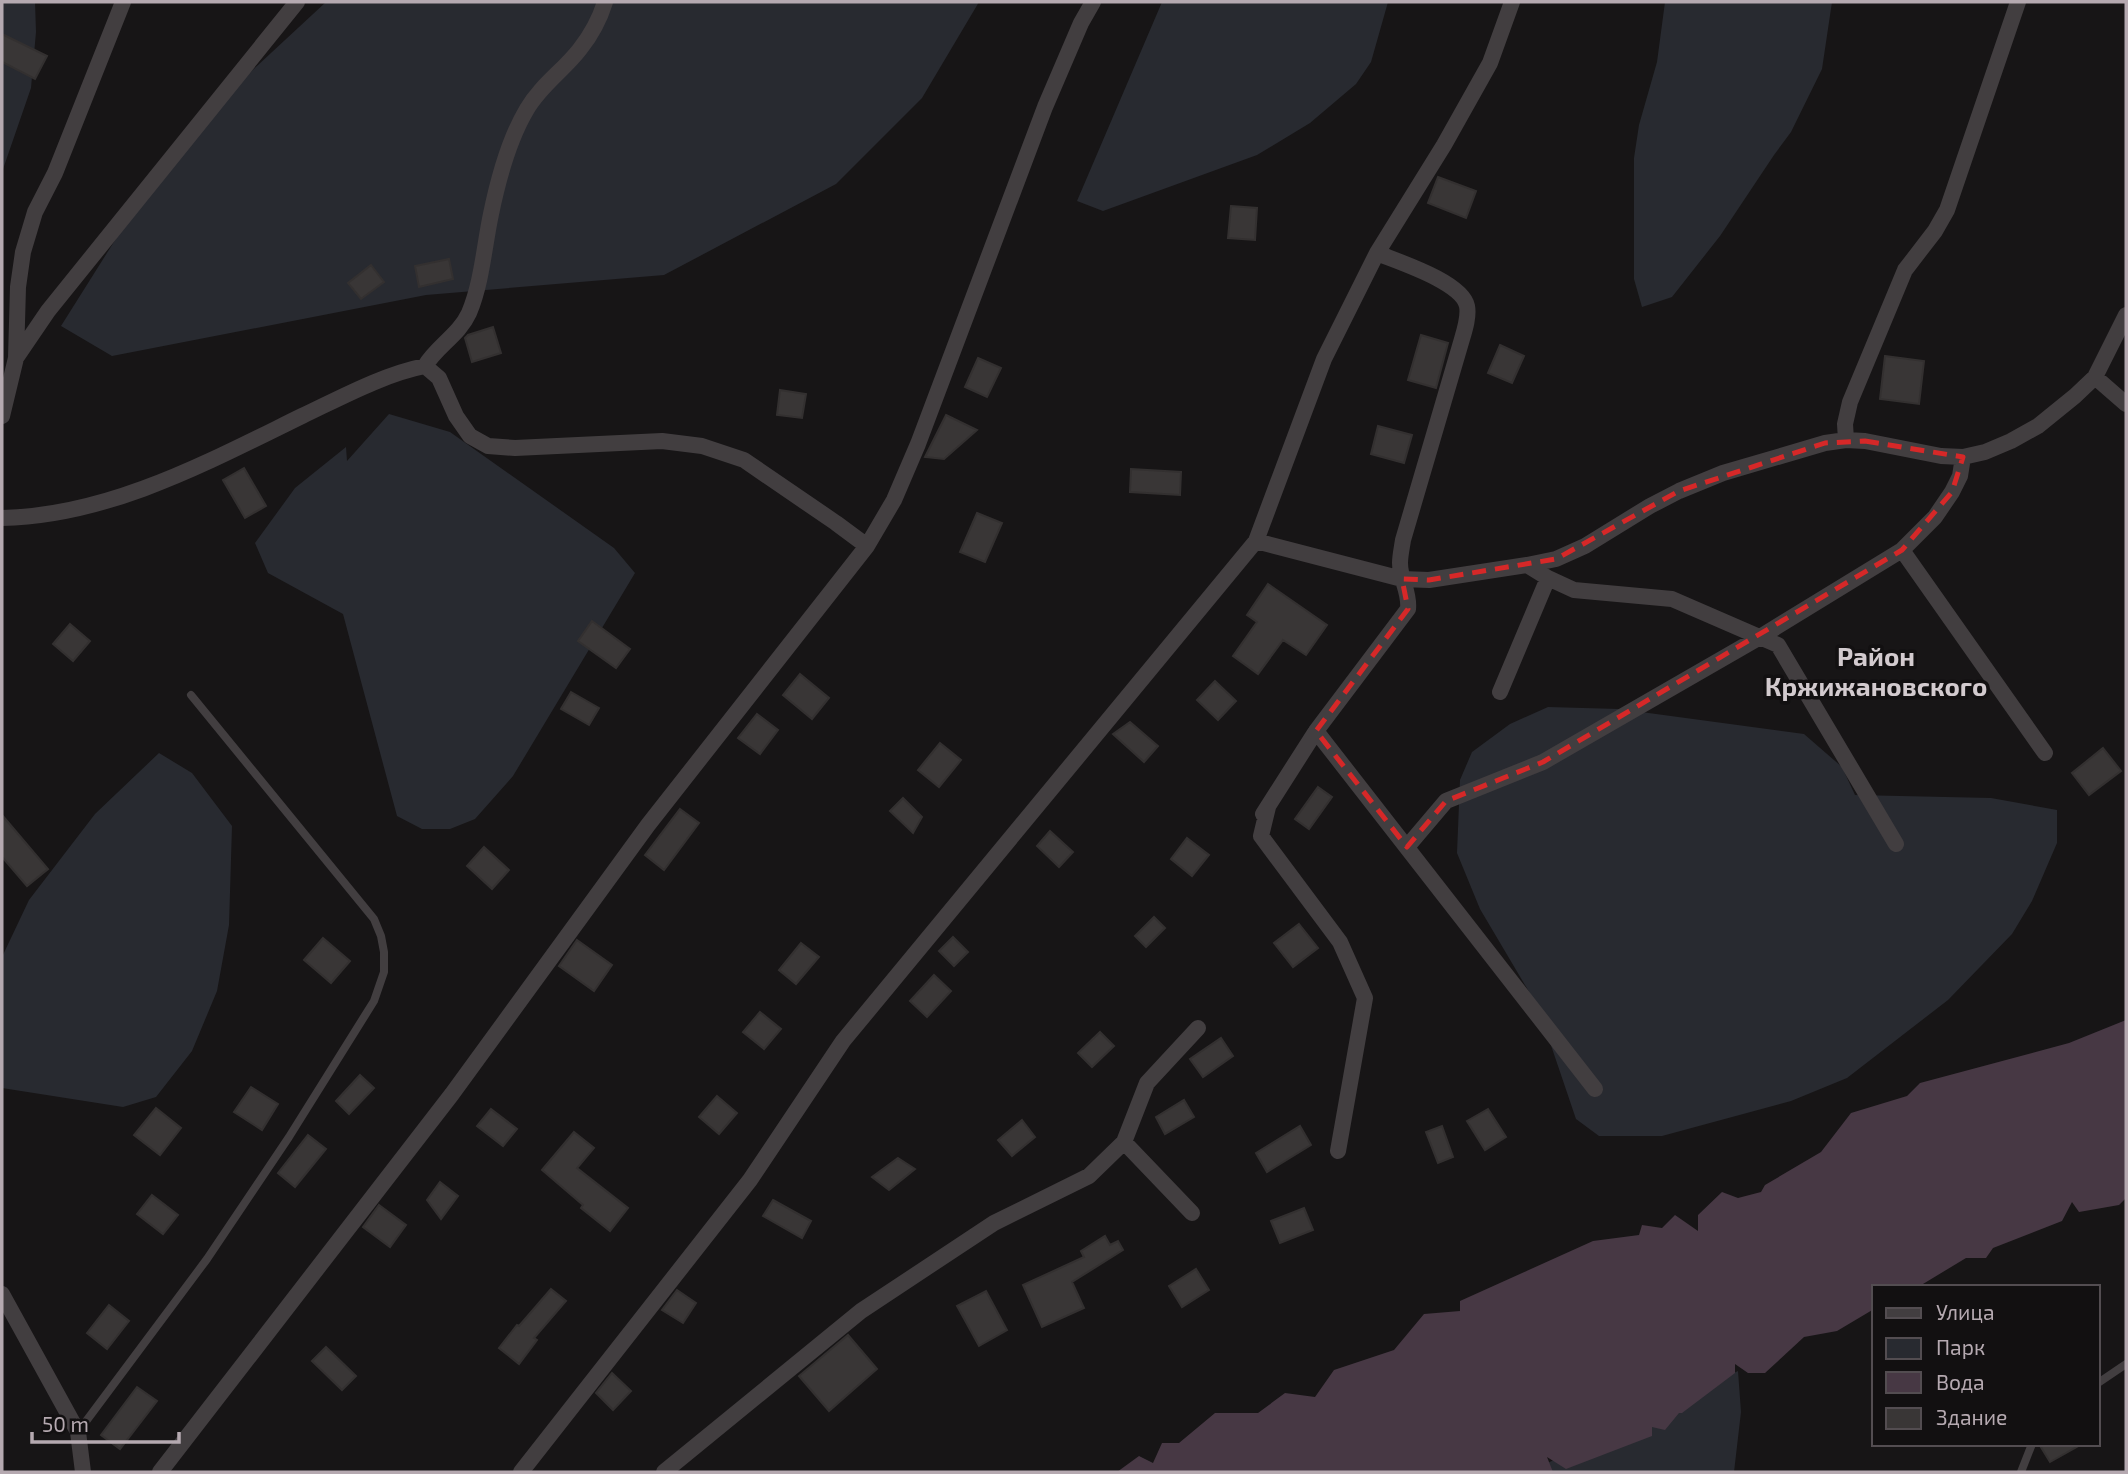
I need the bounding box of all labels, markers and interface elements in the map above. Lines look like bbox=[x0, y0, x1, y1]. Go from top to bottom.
district label: Район Кржижановского bbox=[1765, 640, 1987, 701]
legend bbox=[1872, 1285, 2100, 1446]
text: Улица bbox=[1936, 1299, 1995, 1324]
text: Парк bbox=[1936, 1334, 1985, 1359]
text: Вода bbox=[1936, 1369, 1985, 1394]
scale bar bbox=[32, 1400, 178, 1444]
text: Здание bbox=[1936, 1404, 2007, 1429]
text: 50 m bbox=[42, 1411, 89, 1436]

